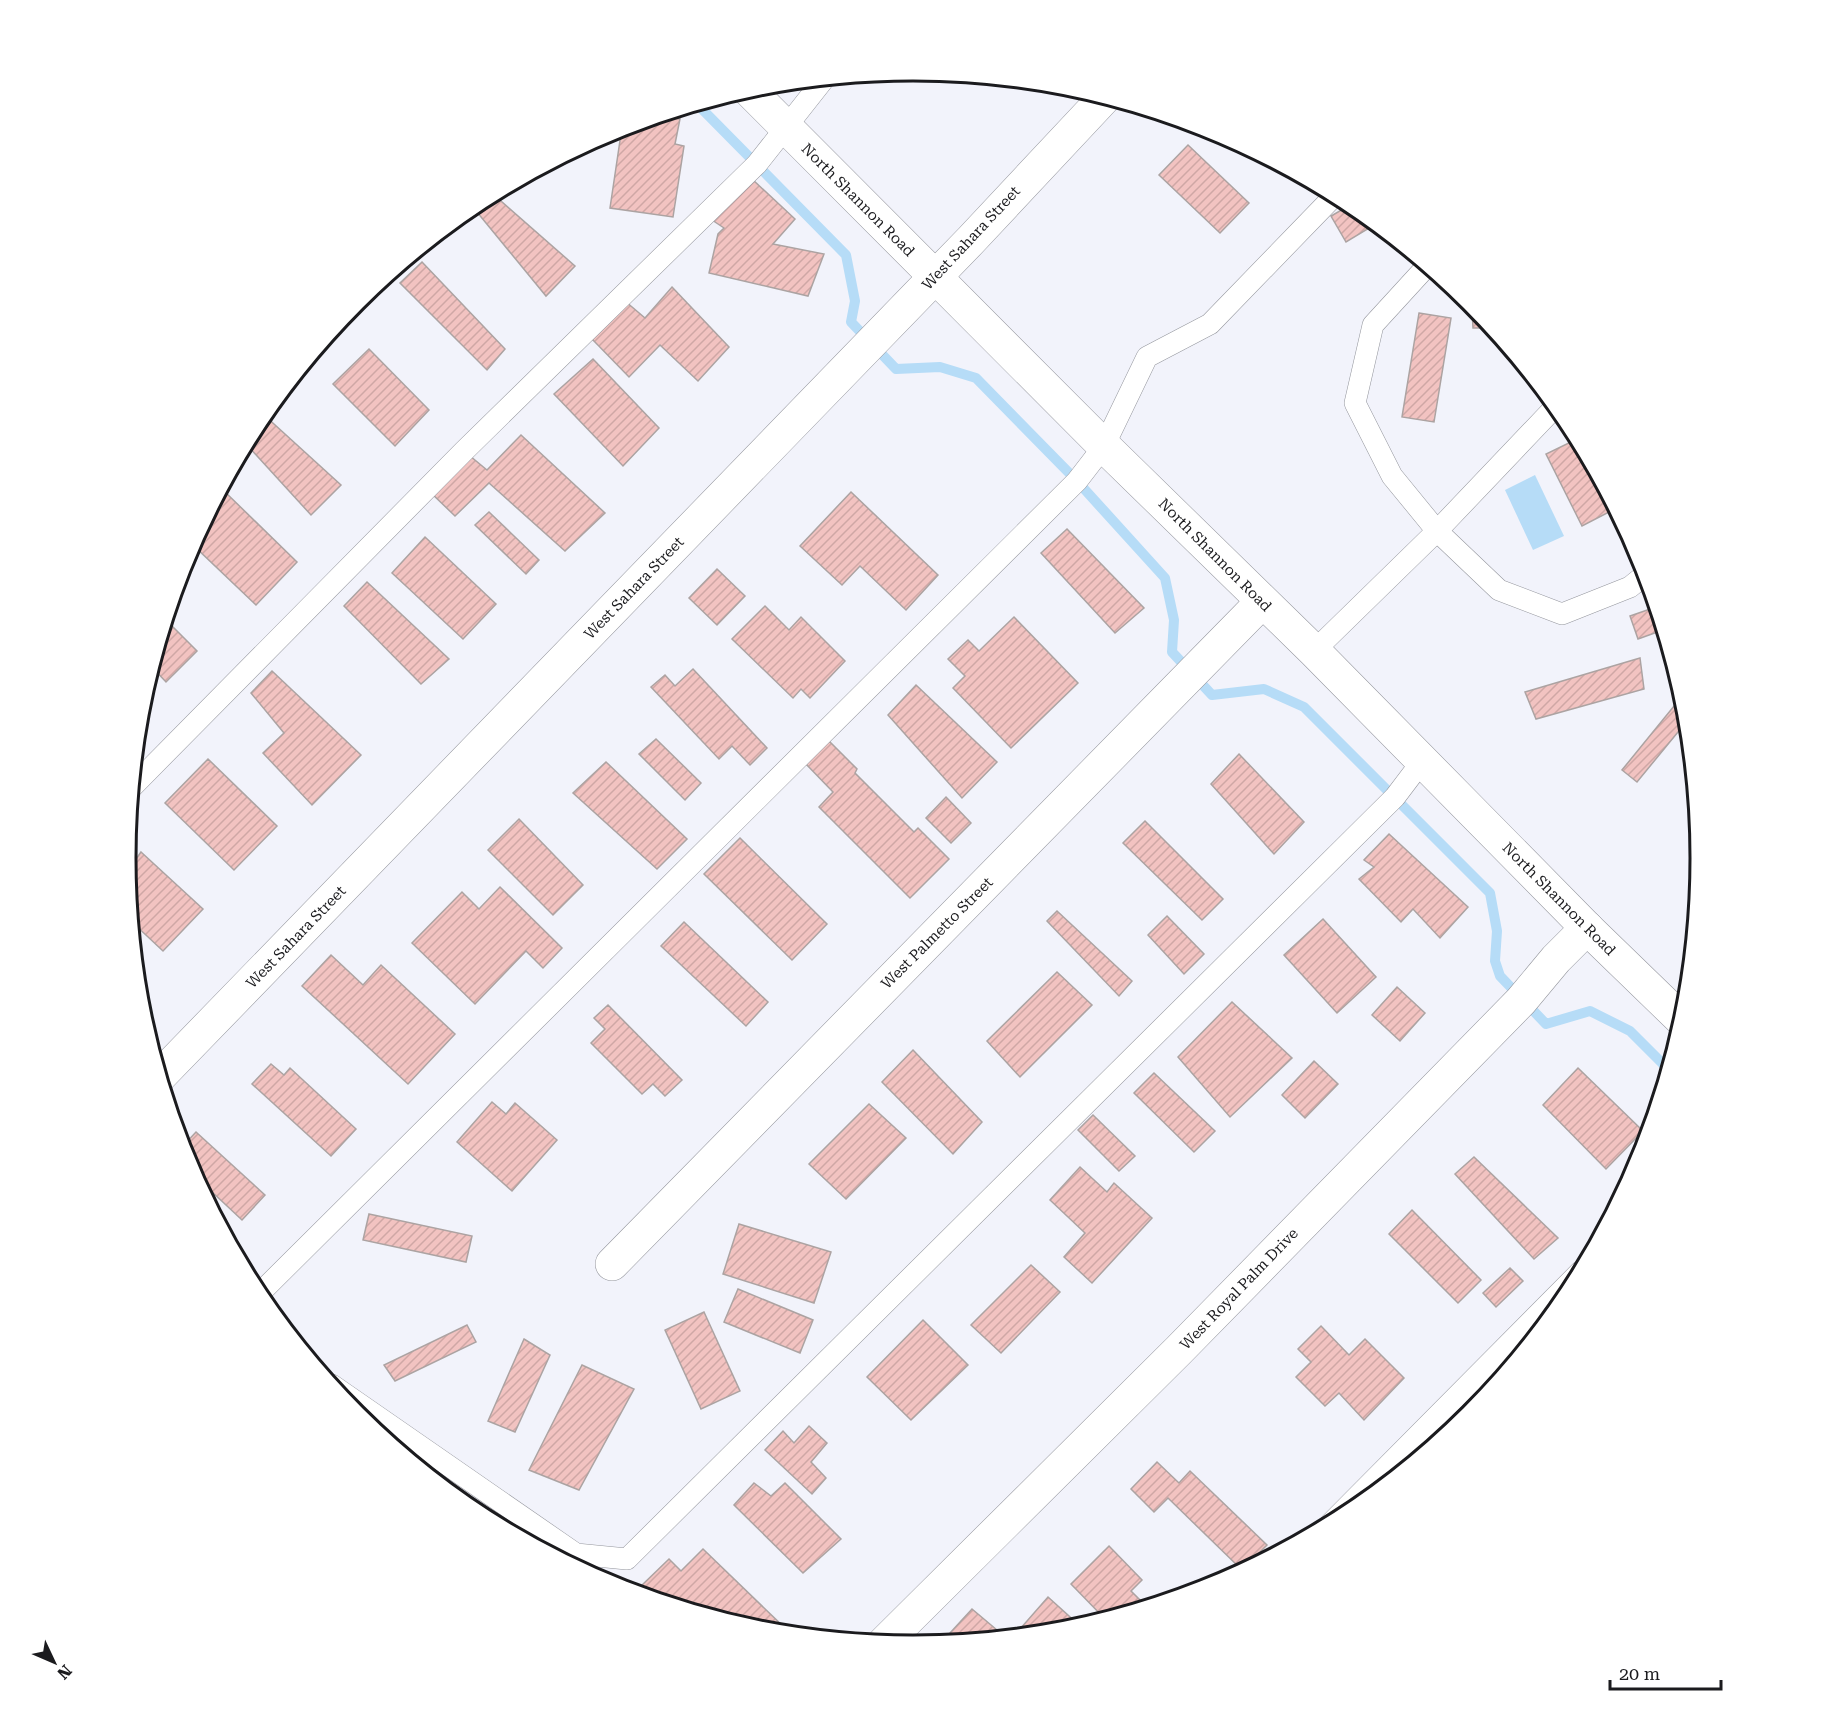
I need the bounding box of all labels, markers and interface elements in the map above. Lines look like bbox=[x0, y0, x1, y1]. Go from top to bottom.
street label: North Shannon Road bbox=[798, 140, 919, 261]
street label: West Sahara Street bbox=[918, 182, 1024, 294]
street label: North Shannon Road bbox=[1155, 495, 1276, 616]
street label: West Sahara Street bbox=[580, 533, 688, 643]
street label: North Shannon Road bbox=[1499, 839, 1620, 960]
street label: West Palmetto Street bbox=[877, 873, 997, 993]
street label: West Sahara Street bbox=[242, 882, 350, 992]
street label: West Royal Palm Drive bbox=[1176, 1224, 1302, 1354]
north arrow bbox=[24, 1632, 84, 1692]
scale bar bbox=[1610, 1653, 1721, 1691]
text: N bbox=[53, 1661, 76, 1683]
text: 20 m bbox=[1619, 1663, 1660, 1684]

